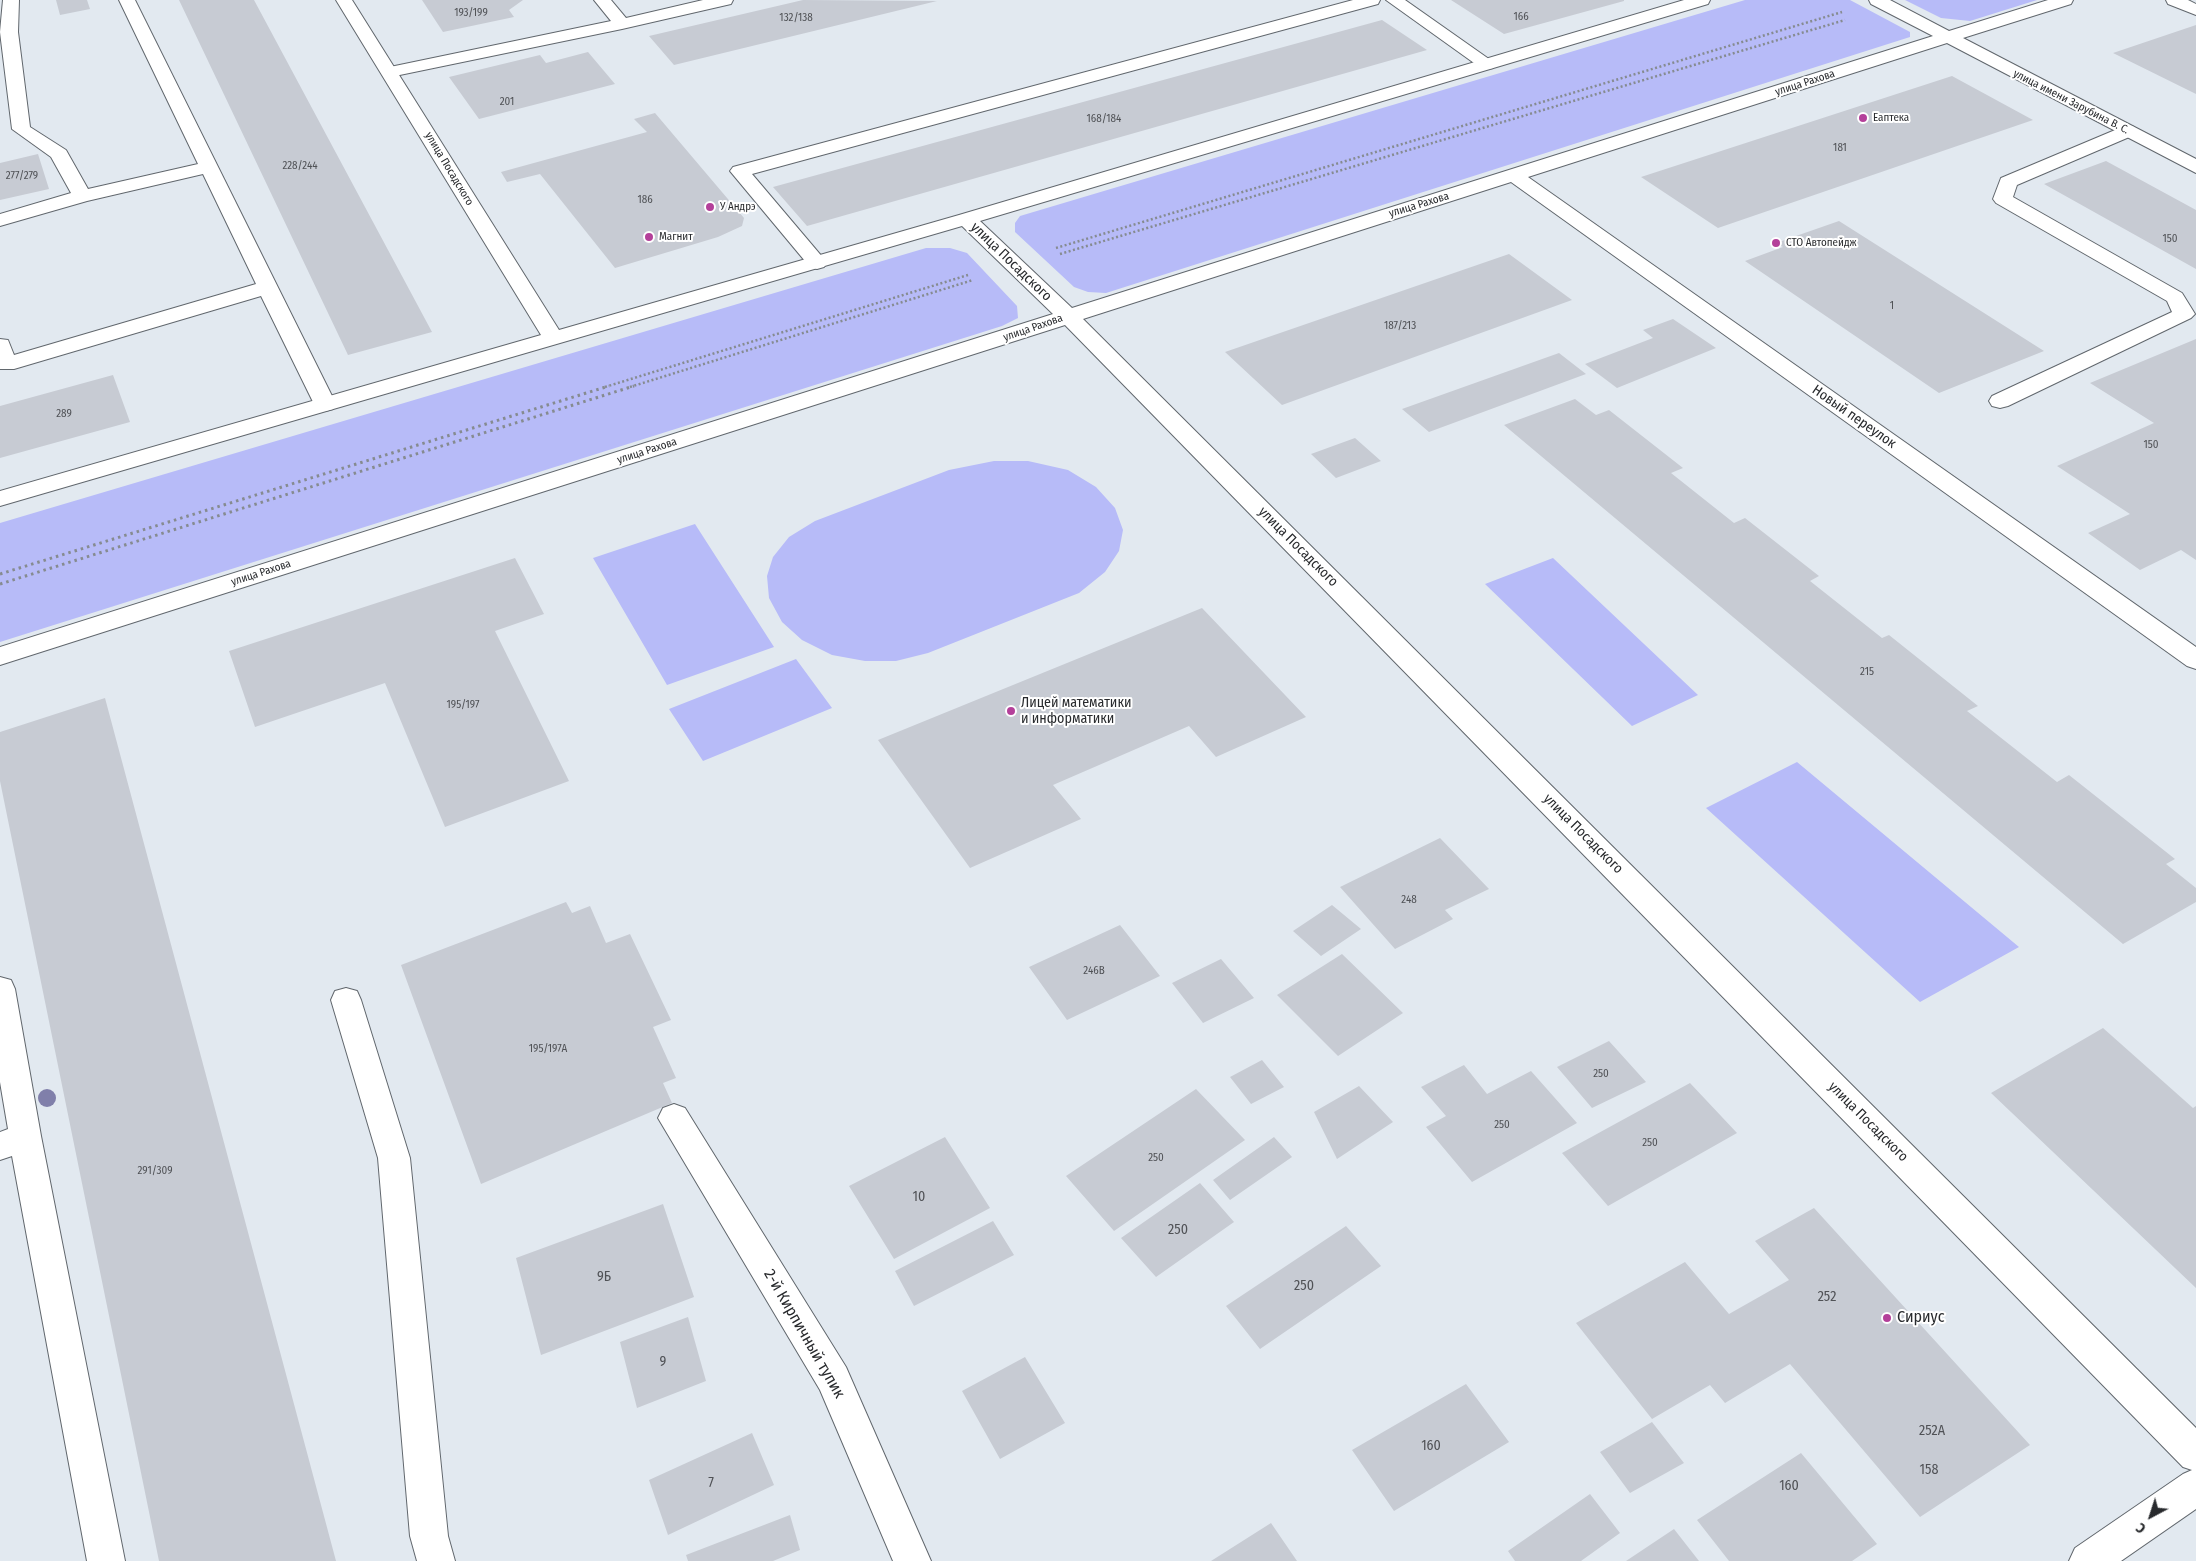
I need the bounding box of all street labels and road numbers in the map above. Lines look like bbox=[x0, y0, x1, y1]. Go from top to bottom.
street label: улица Рахова bbox=[1773, 67, 1837, 99]
street label: улица имени Зарубина В. С. bbox=[2011, 67, 2131, 137]
street label: улица Посадского bbox=[422, 130, 476, 208]
street label: улица Рахова bbox=[1387, 190, 1451, 220]
street label: улица Посадского bbox=[967, 219, 1055, 305]
street label: улица Рахова bbox=[1002, 312, 1064, 344]
street label: Новый переулок bbox=[1809, 382, 1899, 452]
street label: улица Рахова bbox=[615, 435, 679, 467]
street label: улица Посадского bbox=[1255, 504, 1341, 590]
street label: улица Рахова bbox=[229, 557, 293, 589]
street label: улица Посадского bbox=[1540, 791, 1626, 877]
street label: улица Посадского bbox=[1825, 1079, 1911, 1165]
street label: 2-й Кирпичный тупик bbox=[759, 1266, 849, 1402]

